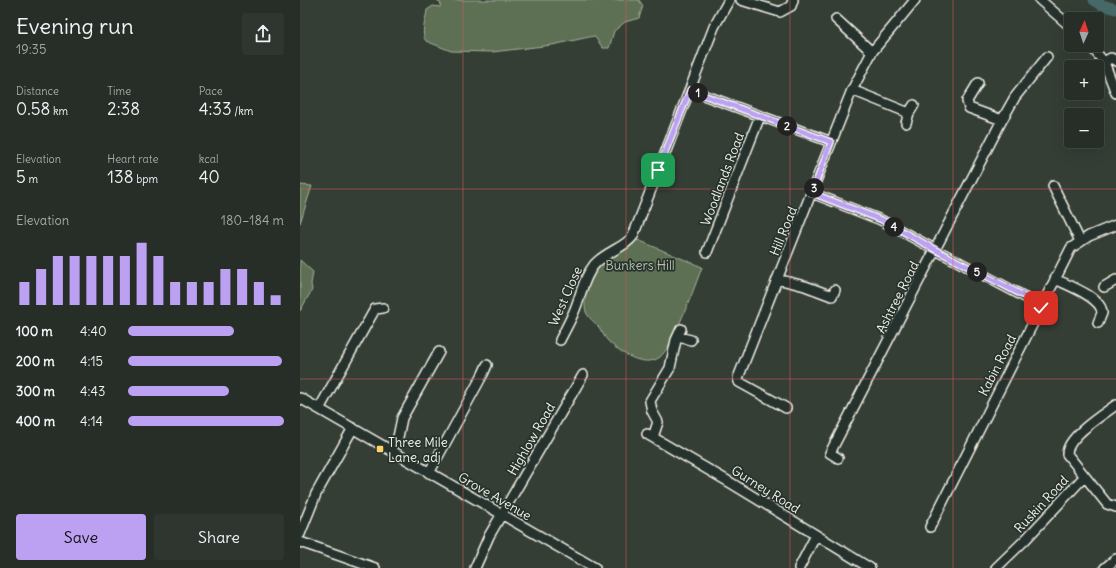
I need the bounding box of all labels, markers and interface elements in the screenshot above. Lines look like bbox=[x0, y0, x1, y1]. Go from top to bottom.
text: Evening run bbox=[16, 12, 134, 40]
north arrow bbox=[1064, 12, 1104, 52]
map controls bbox=[1064, 12, 1104, 148]
button: share bbox=[242, 13, 284, 55]
text: 19:35 bbox=[16, 41, 46, 58]
button: + bbox=[1064, 60, 1104, 100]
pin: 1 bbox=[688, 83, 708, 103]
text: Distance bbox=[16, 84, 59, 98]
text: Time bbox=[107, 84, 131, 98]
text: Pace bbox=[199, 84, 223, 98]
text: 1 bbox=[696, 86, 700, 100]
text: 0.58 bbox=[16, 98, 50, 120]
text: 2:38 bbox=[107, 98, 140, 120]
text: 4:33 bbox=[199, 98, 232, 120]
text: km bbox=[50, 104, 68, 118]
text: /km bbox=[232, 104, 254, 118]
button: − bbox=[1064, 108, 1104, 148]
pin: 2 bbox=[777, 116, 797, 136]
text: 2 bbox=[784, 119, 790, 133]
street label: Woodlands Road bbox=[697, 130, 748, 228]
text: Elevation bbox=[16, 152, 61, 166]
text: Heart rate bbox=[107, 152, 158, 166]
text: kcal bbox=[199, 152, 218, 166]
pin bbox=[641, 153, 675, 187]
icon: arrive bbox=[647, 159, 669, 181]
text: 5 bbox=[16, 166, 26, 188]
text: 138 bbox=[107, 166, 134, 188]
text: 40 bbox=[199, 166, 220, 188]
text: m bbox=[26, 172, 38, 186]
text: bpm bbox=[134, 172, 158, 186]
pin: 3 bbox=[804, 178, 824, 198]
text: 3 bbox=[811, 181, 817, 195]
street label: Hill Road bbox=[766, 204, 801, 258]
text: Elevation bbox=[16, 212, 69, 229]
text: 180–184 m bbox=[221, 212, 284, 229]
pin: 4 bbox=[884, 217, 904, 237]
text: 4 bbox=[891, 220, 897, 234]
park label: Bunkers Hill bbox=[605, 257, 675, 274]
street label: Ashtree Road bbox=[872, 258, 923, 336]
pin: 5 bbox=[967, 262, 987, 282]
street label: West Close bbox=[545, 264, 586, 329]
text: 5 bbox=[974, 265, 980, 279]
pin bbox=[1024, 291, 1058, 325]
icon: check bbox=[1030, 297, 1052, 319]
text: 100 m bbox=[16, 323, 53, 340]
text: 4:40 bbox=[80, 323, 107, 340]
street label: Kabin Road bbox=[975, 331, 1020, 399]
text: 200 m bbox=[16, 353, 55, 370]
text: 4:15 bbox=[80, 353, 103, 370]
text: 300 m bbox=[16, 383, 55, 400]
text: 4:43 bbox=[80, 383, 105, 400]
street label: Highlow Road bbox=[504, 400, 559, 479]
text: 400 m bbox=[16, 413, 55, 430]
text: 4:14 bbox=[80, 413, 103, 430]
place label: Three Mile Lane, adj bbox=[388, 434, 448, 466]
marker: Three Mile Lane, adj bbox=[375, 444, 385, 454]
street label: Gurney Road bbox=[728, 462, 804, 517]
street label: Grove Avenue bbox=[455, 469, 534, 524]
street label: Ruskin Road bbox=[1010, 472, 1072, 537]
button: Save bbox=[16, 514, 146, 560]
button: Share bbox=[154, 514, 284, 560]

